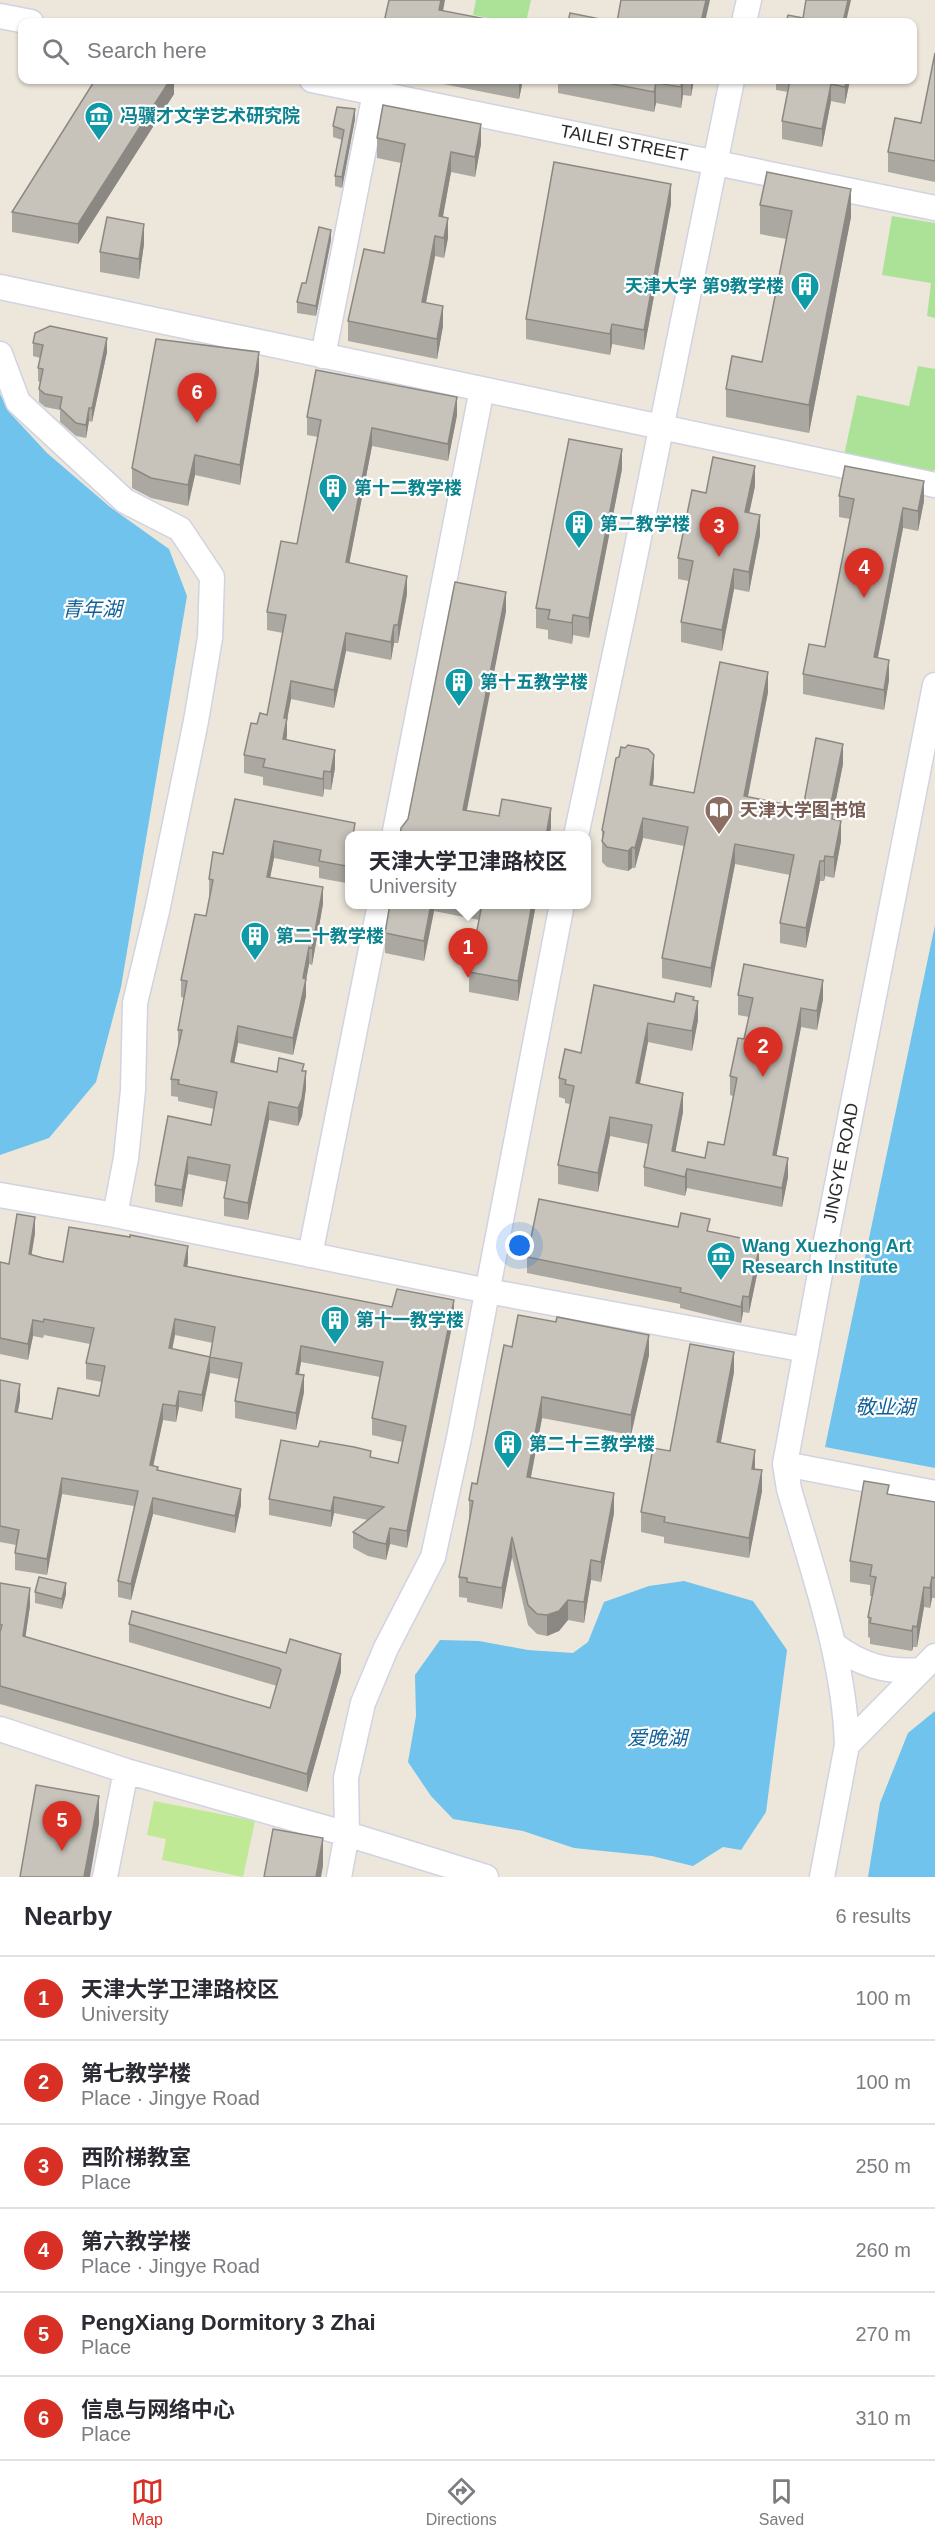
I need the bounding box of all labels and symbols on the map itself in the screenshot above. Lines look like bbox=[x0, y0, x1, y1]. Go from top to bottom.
museum icon: 冯骥才文学艺术研究院 bbox=[83, 100, 115, 142]
place label: 冯骥才文学艺术研究院 bbox=[120, 106, 300, 126]
street label: TAILEI STREET bbox=[558, 121, 690, 165]
building icon: 天津大学 第9教学楼 bbox=[789, 270, 821, 312]
place label: 天津大学 第9教学楼 bbox=[625, 276, 784, 296]
pin: 6 bbox=[178, 374, 216, 423]
building icon: 第十二教学楼 bbox=[317, 472, 349, 514]
place label: 第十二教学楼 bbox=[354, 478, 462, 498]
building icon: 第二教学楼 bbox=[563, 508, 595, 550]
pin: 3 bbox=[700, 508, 738, 557]
place label: 第二教学楼 bbox=[600, 514, 690, 534]
pin: 4 bbox=[844, 548, 884, 598]
water label: 青年湖 bbox=[62, 598, 125, 620]
building icon: 第十五教学楼 bbox=[443, 666, 475, 708]
place label: 第十五教学楼 bbox=[480, 672, 588, 692]
library icon: 天津大学图书馆 bbox=[703, 794, 735, 836]
place label: 天津大学图书馆 bbox=[740, 800, 866, 820]
building icon: 第二十教学楼 bbox=[239, 920, 271, 962]
place label: 第二十教学楼 bbox=[276, 926, 384, 946]
pin: 1 bbox=[448, 928, 488, 978]
pin: 2 bbox=[744, 1028, 783, 1077]
street label: JINGYE ROAD bbox=[820, 1101, 862, 1225]
your location bbox=[505, 1231, 534, 1260]
place label: Wang Xuezhong Art Research Institute bbox=[742, 1236, 912, 1277]
museum icon: Wang Xuezhong Art Research Institute bbox=[705, 1240, 737, 1282]
building icon: 第十一教学楼 bbox=[319, 1304, 351, 1346]
place label: 第十一教学楼 bbox=[356, 1310, 464, 1330]
water label: 敬业湖 bbox=[855, 1396, 918, 1418]
building icon: 第二十三教学楼 bbox=[492, 1428, 524, 1470]
place label: 第二十三教学楼 bbox=[529, 1434, 655, 1454]
water label: 爱晚湖 bbox=[627, 1727, 690, 1749]
pin: 5 bbox=[42, 1802, 82, 1851]

